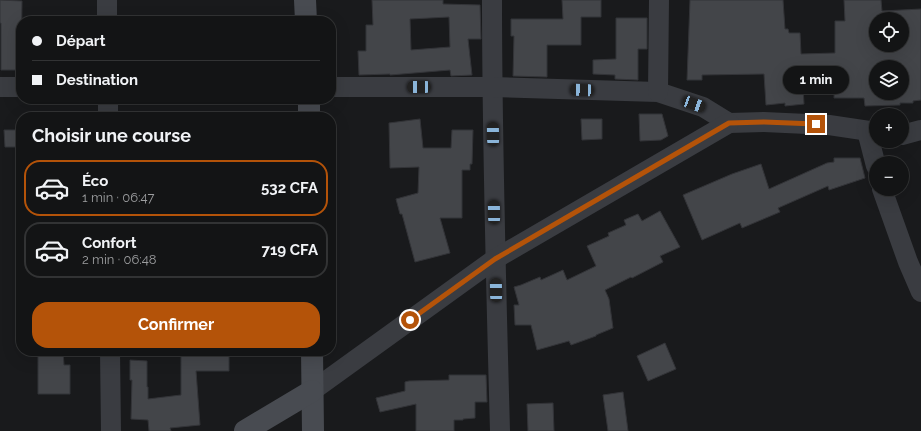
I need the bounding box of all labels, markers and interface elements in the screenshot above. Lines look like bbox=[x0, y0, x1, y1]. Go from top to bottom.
map controls bbox=[869, 12, 909, 196]
button: locate bbox=[869, 12, 909, 52]
text: Départ bbox=[56, 32, 105, 50]
button: layers bbox=[869, 60, 909, 100]
callout: 1 min bbox=[783, 66, 849, 94]
text: Destination bbox=[56, 71, 138, 89]
text: 1 min bbox=[800, 72, 832, 87]
car bbox=[407, 81, 431, 93]
car bbox=[570, 84, 594, 96]
car bbox=[681, 94, 707, 114]
button: + bbox=[869, 108, 909, 148]
route end bbox=[807, 115, 825, 133]
car bbox=[487, 122, 499, 146]
text: Choisir une course bbox=[32, 125, 191, 146]
button: − bbox=[869, 156, 909, 196]
icon: car bbox=[34, 170, 70, 206]
text: Éco bbox=[82, 172, 108, 190]
text: 532 CFA bbox=[261, 179, 318, 197]
text: 1 min · 06:47 bbox=[82, 190, 155, 205]
car bbox=[488, 200, 500, 224]
icon: car bbox=[34, 232, 70, 268]
text: Confort bbox=[82, 234, 136, 252]
text: 719 CFA bbox=[262, 241, 318, 259]
text: 2 min · 06:48 bbox=[82, 252, 157, 267]
car bbox=[490, 278, 502, 302]
button: Confirmer bbox=[32, 302, 320, 348]
route start bbox=[401, 311, 419, 329]

